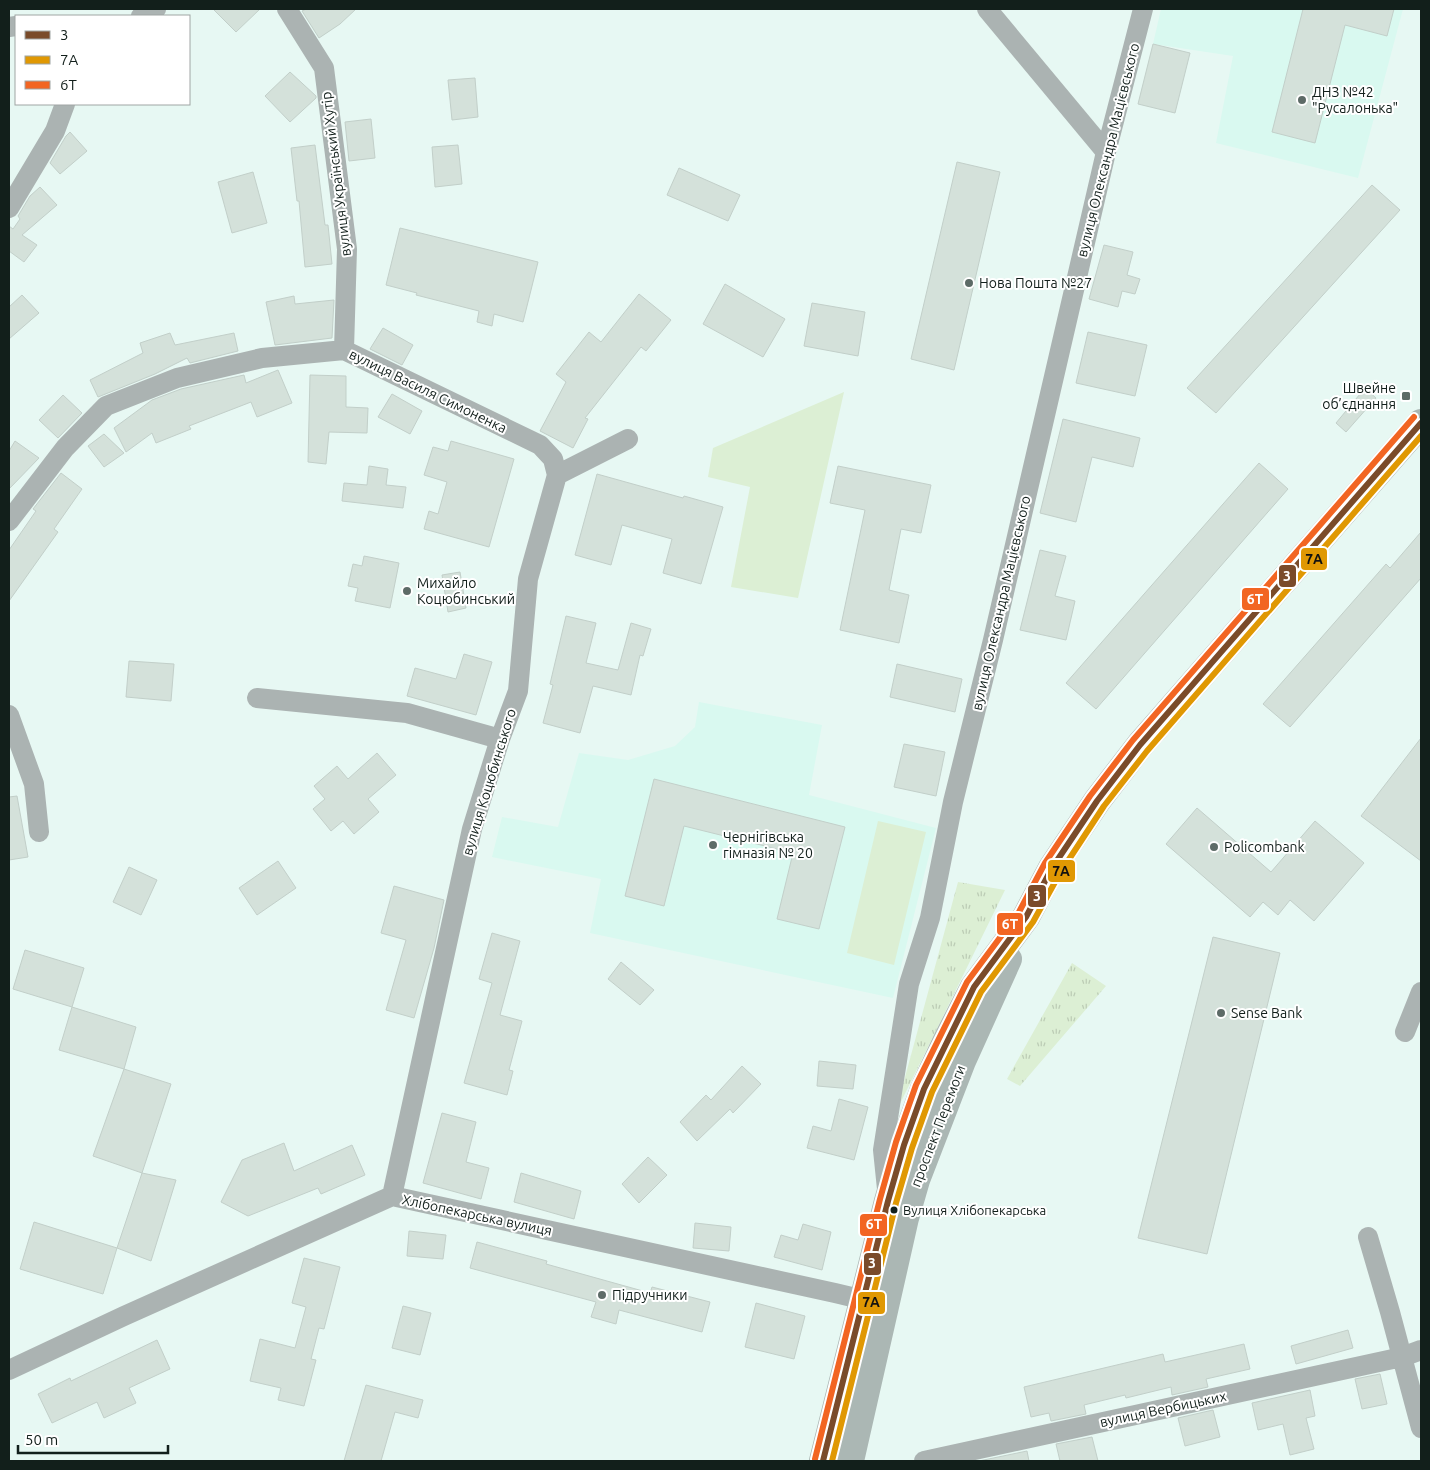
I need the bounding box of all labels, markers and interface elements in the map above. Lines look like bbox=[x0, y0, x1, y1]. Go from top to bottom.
legend bbox=[15, 15, 190, 105]
text: 3 bbox=[60, 26, 68, 43]
street label: вулиця Олександра Мацієвського bbox=[1074, 41, 1142, 259]
text: 7А bbox=[60, 51, 78, 68]
text: 6Т bbox=[60, 76, 77, 93]
place label: ДНЗ №42 "Русалонька" bbox=[1312, 84, 1398, 116]
street label: вулиця Український Хутір bbox=[318, 91, 354, 257]
marker: ДНЗ №42 "Русалонька" bbox=[1296, 94, 1308, 106]
place label: Нова Пошта №27 bbox=[979, 275, 1092, 291]
marker: Нова Пошта №27 bbox=[963, 277, 975, 289]
street label: вулиця Василя Симоненка bbox=[347, 346, 509, 436]
place label: Швейне об’єднання bbox=[1322, 380, 1396, 412]
marker: Швейне об’єднання bbox=[1400, 390, 1412, 402]
street label: вулиця Олександра Мацієвського bbox=[968, 494, 1034, 712]
line badge: 7А bbox=[1300, 547, 1328, 571]
text: 7А bbox=[1305, 551, 1323, 567]
line badge: 3 bbox=[1278, 564, 1297, 588]
text: 3 bbox=[1283, 568, 1291, 584]
place label: Михайло Коцюбинський bbox=[417, 575, 515, 607]
marker: Михайло Коцюбинський bbox=[401, 585, 413, 597]
line badge: 6Т bbox=[1241, 587, 1270, 611]
text: 6Т bbox=[1247, 591, 1264, 607]
street label: вулиця Коцюбинського bbox=[459, 707, 519, 857]
place label: Чернігівська гімназія № 20 bbox=[723, 829, 813, 861]
marker: Чернігівська гімназія № 20 bbox=[707, 839, 719, 851]
place label: Policombank bbox=[1224, 839, 1305, 855]
marker: Policombank bbox=[1208, 841, 1220, 853]
line badge: 7А bbox=[1047, 859, 1076, 883]
text: 7А bbox=[1052, 863, 1070, 879]
line badge: 3 bbox=[1027, 884, 1047, 908]
text: 3 bbox=[1033, 888, 1041, 904]
line badge: 6Т bbox=[996, 912, 1024, 936]
text: 6Т bbox=[1002, 916, 1019, 932]
place label: Sense Bank bbox=[1231, 1005, 1302, 1021]
marker: Sense Bank bbox=[1215, 1007, 1227, 1019]
street label: проспект Перемоги bbox=[907, 1063, 969, 1189]
street label: Хлібопекарська вулиця bbox=[401, 1191, 553, 1239]
place label: Вулиця Хлібопекарська bbox=[903, 1203, 1046, 1217]
marker: Вулиця Хлібопекарська bbox=[889, 1205, 899, 1215]
line badge: 6Т bbox=[859, 1213, 888, 1237]
text: 6Т bbox=[866, 1216, 883, 1232]
line badge: 3 bbox=[863, 1252, 882, 1276]
text: 3 bbox=[868, 1255, 876, 1271]
place label: Підручники bbox=[612, 1287, 688, 1303]
marker: Підручники bbox=[596, 1289, 608, 1301]
line badge: 7А bbox=[857, 1291, 886, 1315]
text: 7А bbox=[862, 1294, 880, 1310]
street label: вулиця Вербицьких bbox=[1098, 1388, 1228, 1430]
scale bar bbox=[18, 1422, 168, 1454]
text: 50 m bbox=[25, 1431, 58, 1448]

